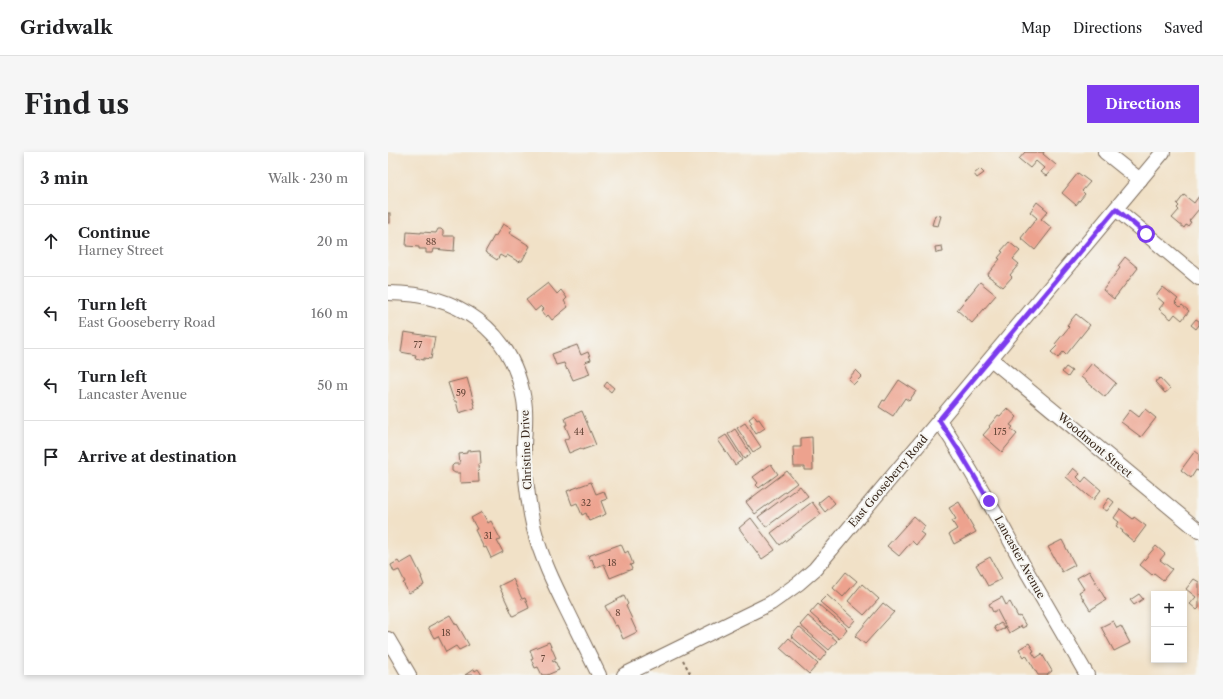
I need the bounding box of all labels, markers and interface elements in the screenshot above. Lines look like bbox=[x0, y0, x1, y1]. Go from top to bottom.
text: Gridwalk bbox=[20, 16, 113, 39]
text: Map bbox=[1021, 19, 1051, 37]
text: Directions bbox=[1073, 19, 1142, 37]
text: Saved bbox=[1164, 19, 1203, 37]
button: Directions bbox=[1087, 85, 1199, 123]
text: Find us bbox=[24, 87, 129, 121]
text: 3 min bbox=[40, 168, 89, 188]
text: Walk · 230 m bbox=[268, 170, 348, 186]
text: Continue bbox=[78, 223, 150, 242]
route start bbox=[1137, 225, 1155, 243]
icon: ahead bbox=[40, 230, 62, 252]
text: 20 m bbox=[317, 233, 348, 249]
house number: 88 bbox=[426, 236, 436, 247]
text: Harney Street bbox=[78, 242, 164, 258]
text: Turn left bbox=[78, 295, 147, 314]
icon: left bbox=[40, 302, 62, 324]
text: 160 m bbox=[311, 305, 348, 321]
text: East Gooseberry Road bbox=[78, 314, 215, 330]
house number: 77 bbox=[414, 339, 423, 350]
text: Turn left bbox=[78, 367, 147, 386]
icon: left bbox=[40, 374, 62, 396]
text: 50 m bbox=[317, 377, 348, 393]
text: Lancaster Avenue bbox=[78, 386, 187, 402]
house number: 59 bbox=[456, 387, 466, 398]
street label: Woodmont Street bbox=[1054, 409, 1135, 480]
street label: Christine Drive bbox=[518, 410, 534, 490]
house number: 44 bbox=[574, 426, 584, 437]
house number: 175 bbox=[993, 426, 1007, 437]
street label: East Gooseberry Road bbox=[845, 432, 931, 530]
icon: arrive bbox=[40, 446, 62, 468]
text: Arrive at destination bbox=[78, 447, 237, 466]
route end bbox=[980, 492, 998, 510]
house number: 32 bbox=[581, 497, 591, 508]
street label: Lancaster Avenue bbox=[992, 513, 1048, 601]
house number: 31 bbox=[484, 530, 493, 541]
house number: 18 bbox=[607, 557, 617, 568]
map controls bbox=[1151, 591, 1187, 663]
button: + bbox=[1151, 591, 1187, 627]
house number: 8 bbox=[615, 607, 621, 618]
house number: 18 bbox=[441, 627, 451, 638]
button: − bbox=[1151, 627, 1187, 663]
house number: 7 bbox=[541, 653, 546, 664]

